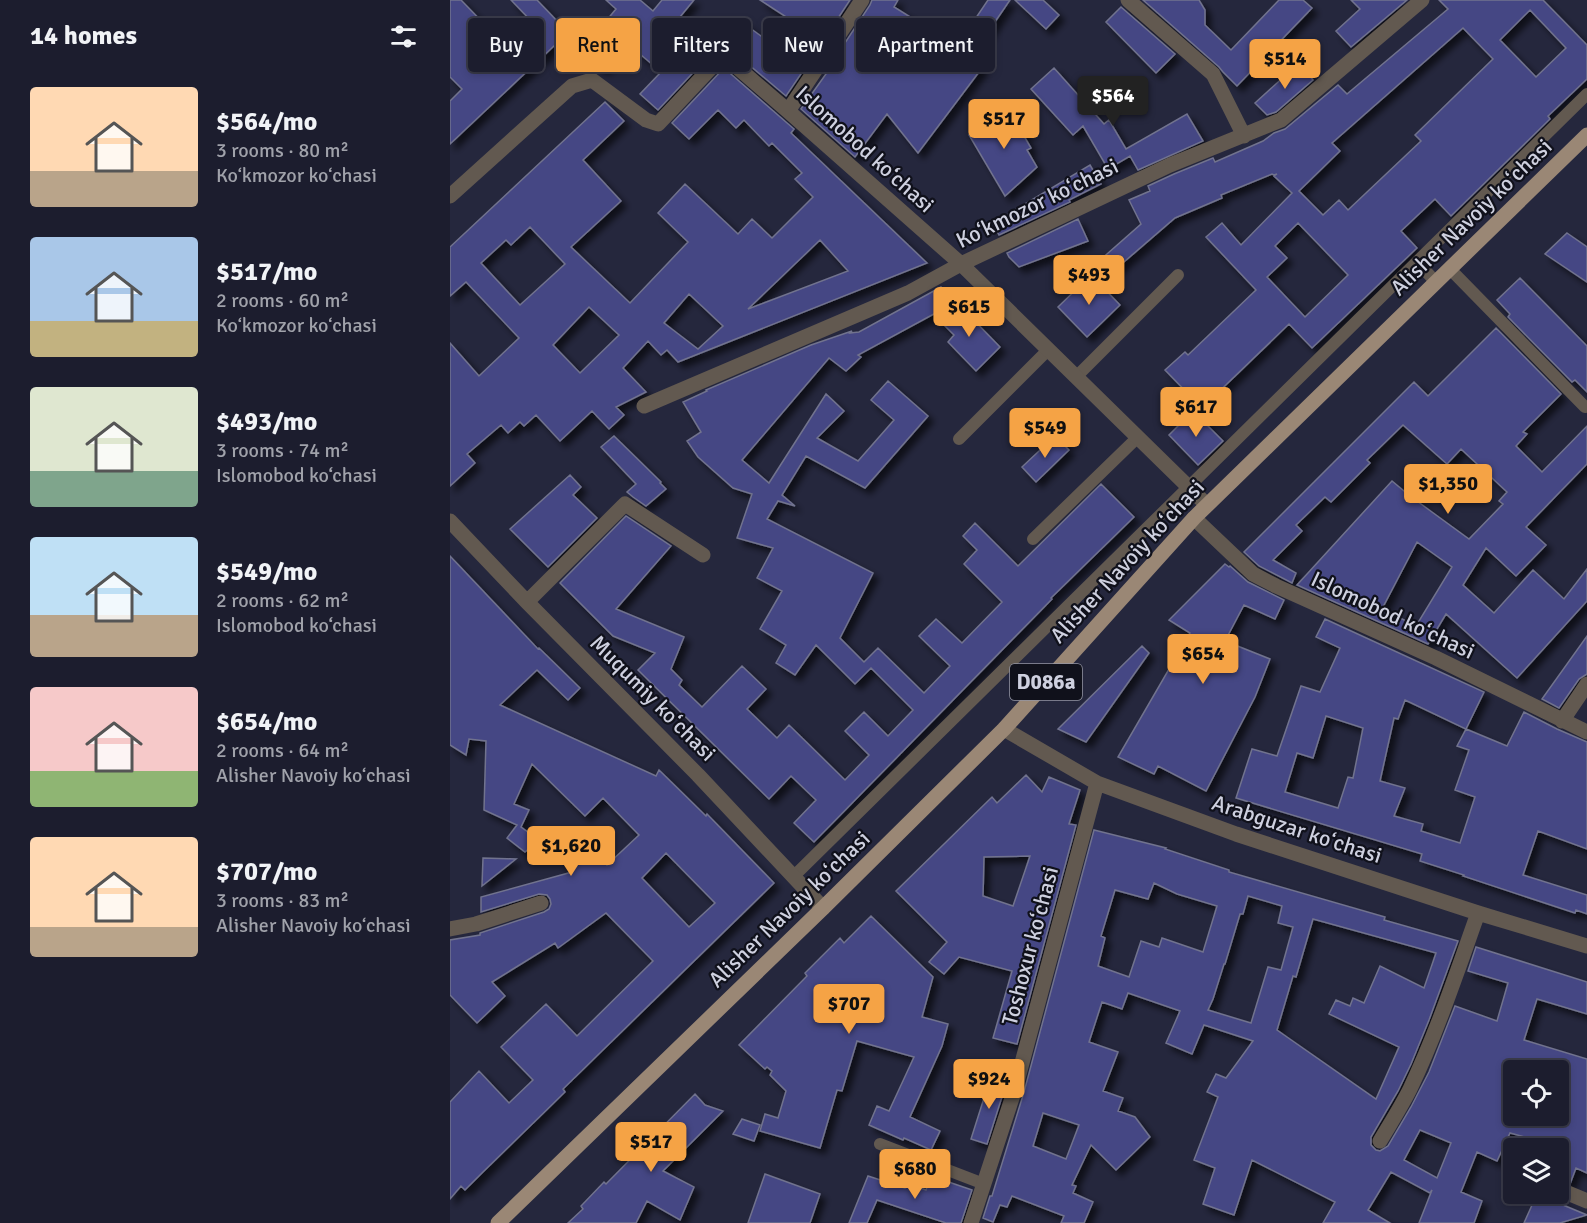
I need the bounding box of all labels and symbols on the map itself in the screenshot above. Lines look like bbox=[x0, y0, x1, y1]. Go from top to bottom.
pin: $514 bbox=[1249, 39, 1321, 90]
pin: $564 bbox=[1077, 76, 1149, 127]
street label: Islomobod ko‘chasi bbox=[790, 80, 940, 218]
pin: $517 bbox=[968, 99, 1040, 150]
street label: Alisher Navoiy koʻchasi bbox=[1385, 133, 1557, 301]
street label: Koʻkmozor koʻchasi bbox=[952, 152, 1122, 254]
pin: $493 bbox=[1053, 255, 1125, 306]
pin: $615 bbox=[933, 287, 1005, 338]
pin: $617 bbox=[1160, 387, 1232, 438]
pin: $549 bbox=[1009, 408, 1081, 459]
pin: $1,350 bbox=[1399, 464, 1497, 515]
street label: Alisher Navoiy koʻchasi bbox=[1044, 474, 1210, 648]
street label: Islomobod koʻchasi bbox=[1307, 565, 1479, 665]
street label: Muqumiy koʻchasi bbox=[584, 629, 722, 767]
pin: $654 bbox=[1167, 634, 1239, 685]
road number: D086a bbox=[1010, 664, 1082, 700]
street label: Arabguzar koʻchasi bbox=[1209, 789, 1385, 869]
street label: Alisher Navoiy koʻchasi bbox=[703, 825, 875, 993]
pin: $1,620 bbox=[522, 826, 620, 877]
street label: Toshoxur koʻchasi bbox=[996, 864, 1064, 1028]
pin: $707 bbox=[813, 984, 885, 1035]
pin: $924 bbox=[953, 1059, 1025, 1110]
pin: $517 bbox=[615, 1122, 687, 1173]
pin: $680 bbox=[879, 1149, 951, 1200]

